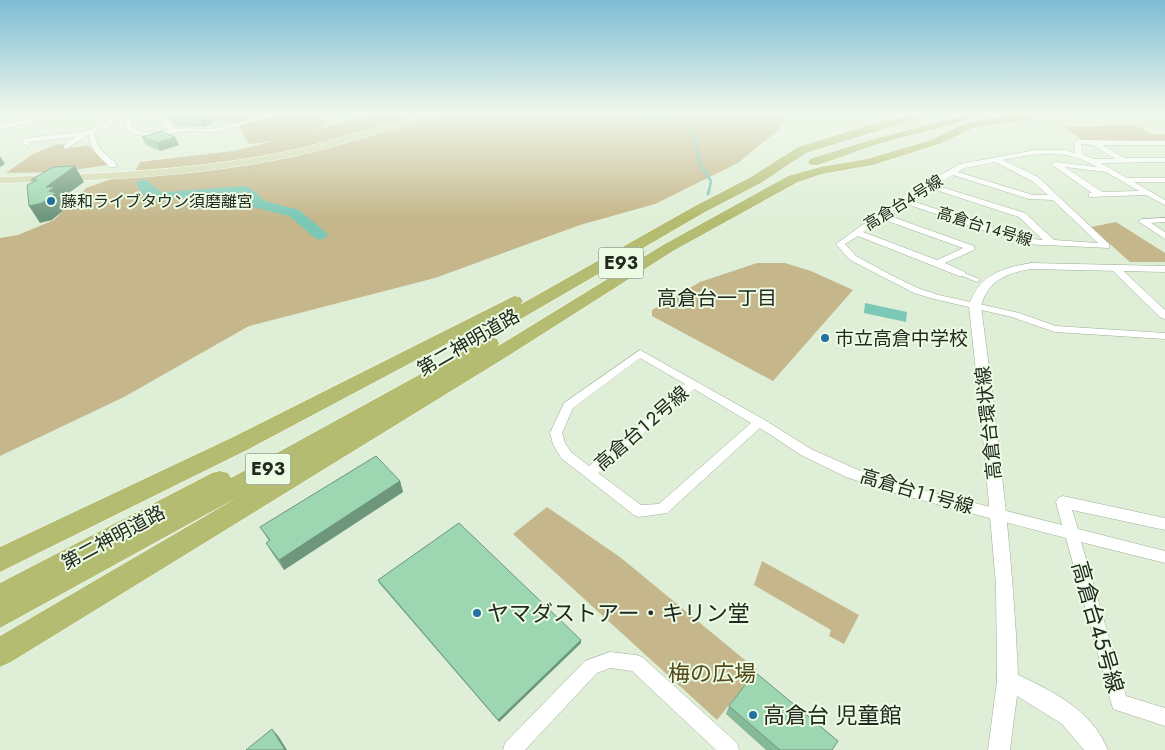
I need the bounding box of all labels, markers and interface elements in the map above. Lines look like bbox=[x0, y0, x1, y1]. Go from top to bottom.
street label: 高倉台４号線 bbox=[859, 169, 947, 236]
place label: 藤和ライブタウン須磨離宮 bbox=[61, 190, 253, 213]
marker: 藤和ライブタウン須磨離宮 bbox=[45, 195, 57, 207]
street label: 高倉台１４号線 bbox=[934, 201, 1035, 252]
road number: E93 bbox=[598, 248, 644, 278]
district label: 高倉台一丁目 bbox=[657, 284, 777, 313]
street label: 第二神明道路 bbox=[412, 302, 524, 383]
place label: 市立高倉中学校 bbox=[835, 325, 968, 352]
marker: 市立高倉中学校 bbox=[819, 332, 831, 344]
street label: 高倉台環状線 bbox=[969, 365, 1008, 481]
street label: 高倉台１２号線 bbox=[588, 380, 694, 477]
road number: E93 bbox=[246, 454, 290, 484]
street label: 高倉台１１号線 bbox=[857, 462, 977, 521]
street label: 第二神明道路 bbox=[57, 499, 170, 576]
street label: 高倉台４５号線 bbox=[1064, 557, 1132, 697]
place label: ヤマダストアー・キリン堂 bbox=[487, 597, 750, 629]
marker: ヤマダストアー・キリン堂 bbox=[471, 607, 483, 619]
park label: 梅の広場 bbox=[668, 657, 756, 689]
place label: 高倉台 児童館 bbox=[763, 699, 902, 731]
marker: 高倉台 児童館 bbox=[747, 709, 759, 721]

